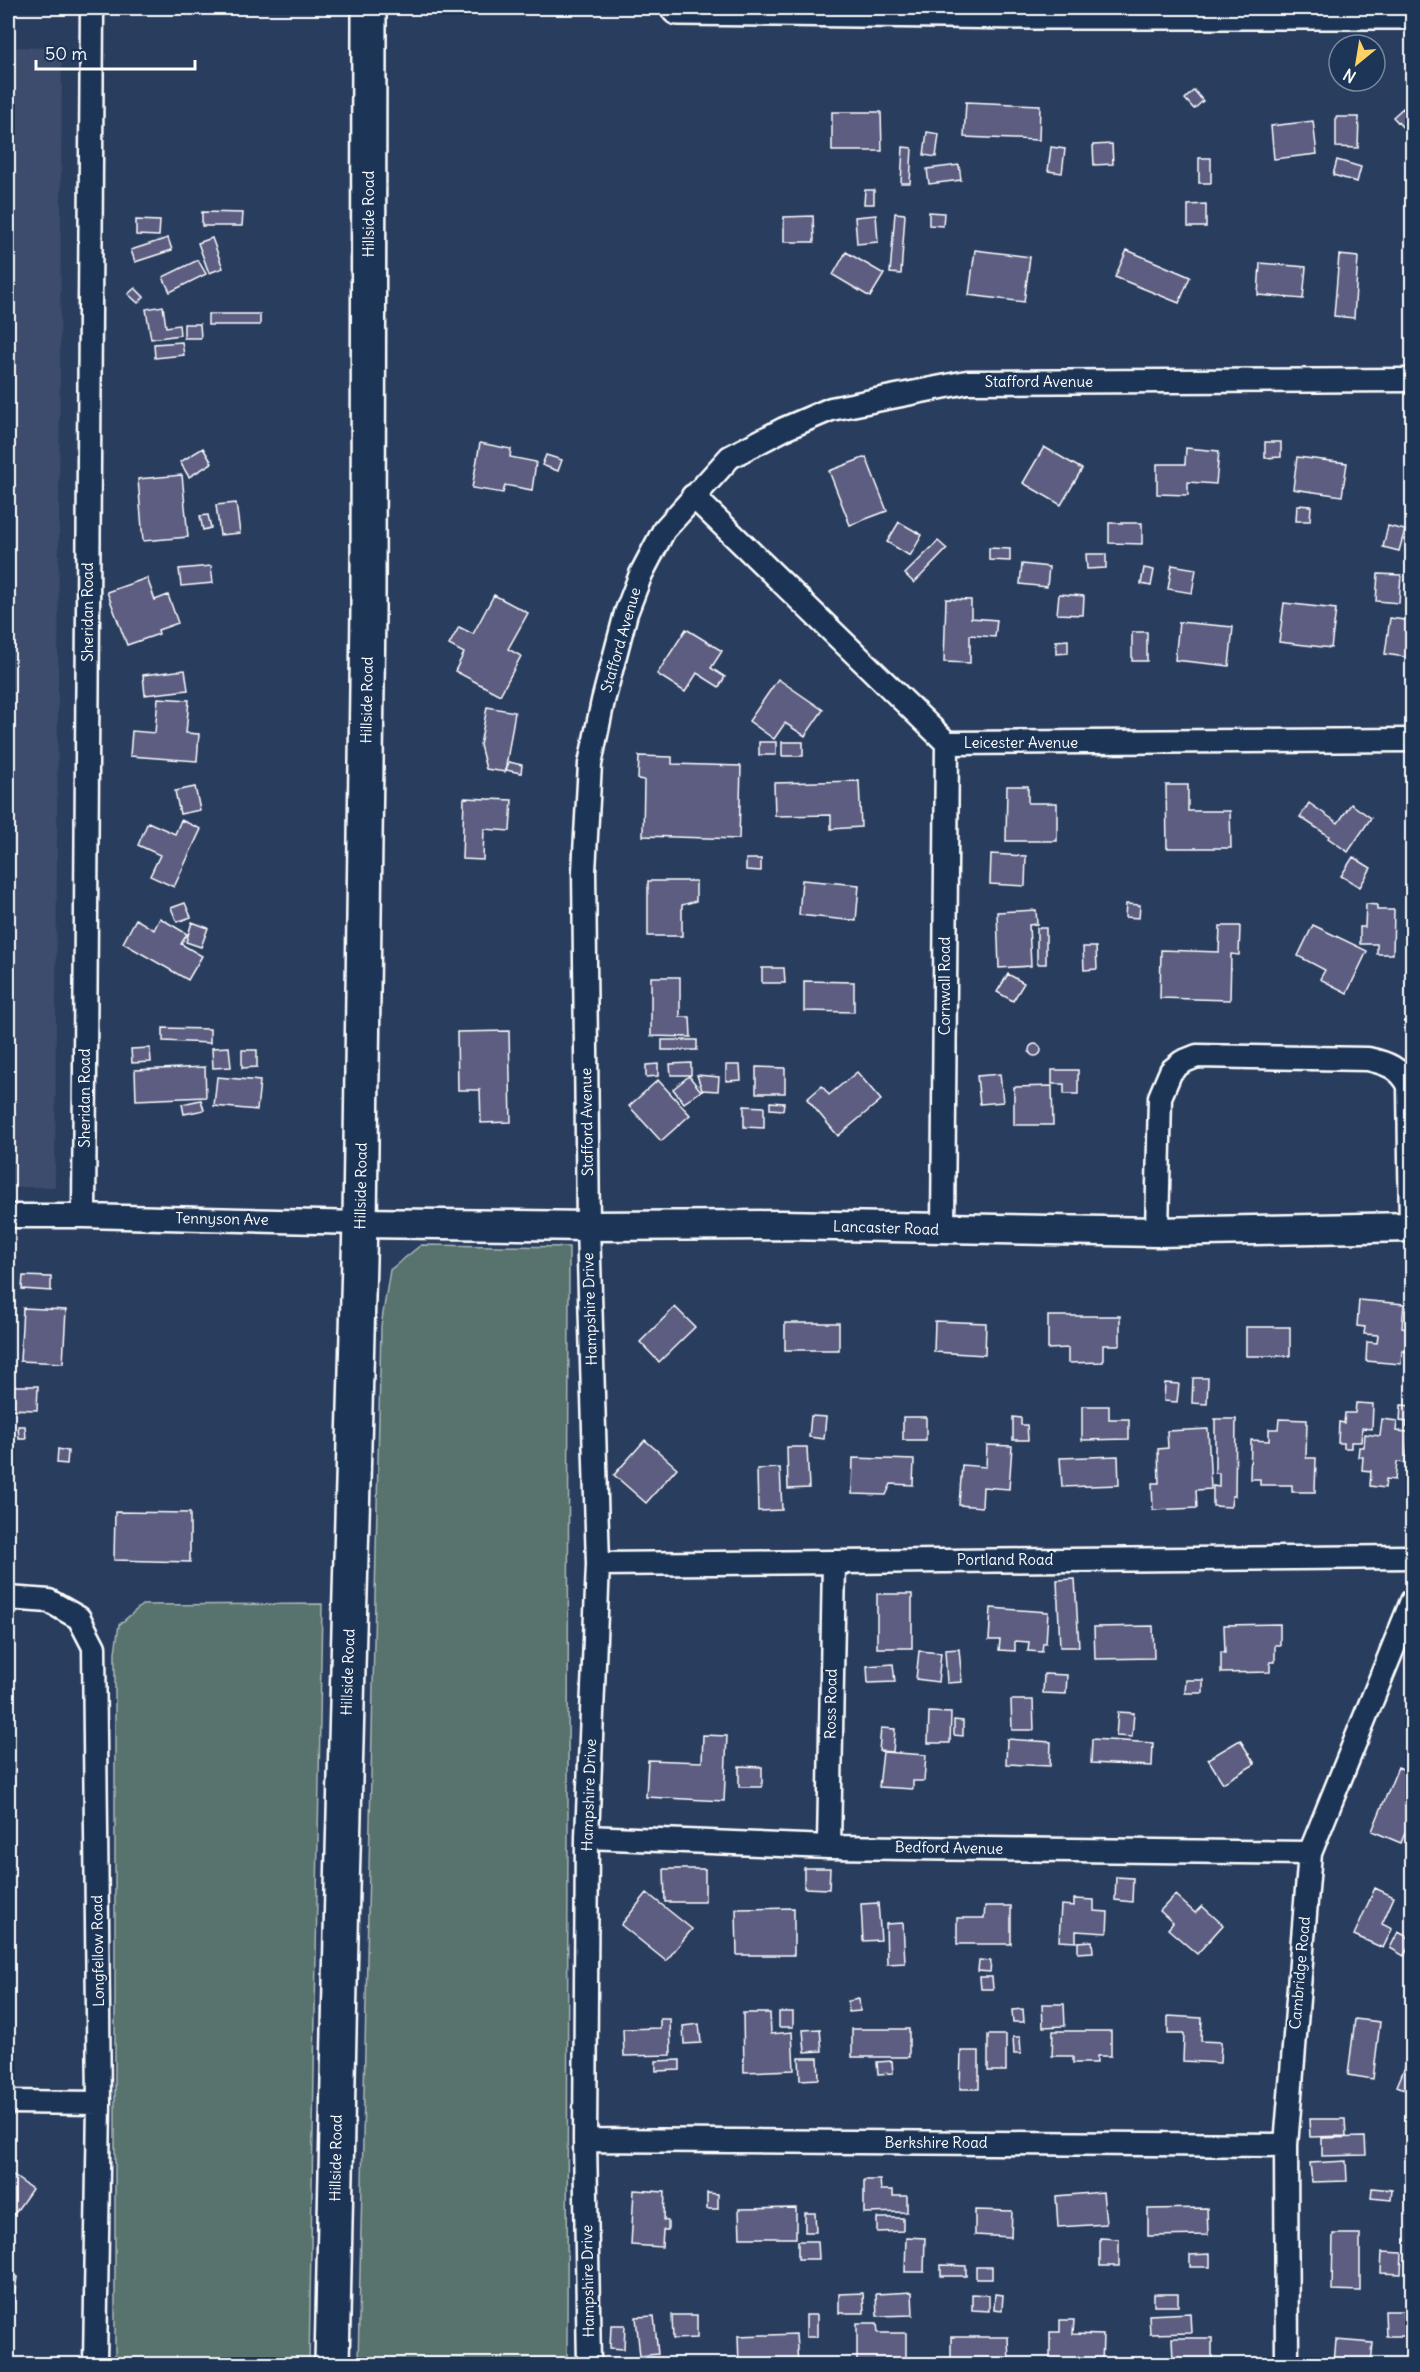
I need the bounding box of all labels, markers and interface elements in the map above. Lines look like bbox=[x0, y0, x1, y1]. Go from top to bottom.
scale bar bbox=[36, 33, 195, 71]
north arrow bbox=[1327, 33, 1387, 93]
text: 50 m bbox=[45, 42, 87, 65]
text: N bbox=[1340, 65, 1359, 87]
street label: Hillside Road bbox=[359, 171, 378, 257]
street label: Stafford Avenue bbox=[985, 372, 1093, 391]
street label: Sheridan Road bbox=[78, 562, 97, 662]
street label: Stafford Avenue bbox=[596, 585, 645, 695]
street label: Hillside Road bbox=[356, 656, 377, 743]
street label: Leicester Avenue bbox=[964, 733, 1078, 752]
street label: Cornwall Road bbox=[935, 936, 954, 1035]
street label: Sheridan Road bbox=[75, 1048, 94, 1148]
street label: Stafford Avenue bbox=[576, 1068, 597, 1176]
street label: Hillside Road bbox=[350, 1142, 371, 1229]
street label: Tennyson Ave bbox=[175, 1208, 269, 1229]
street label: Lancaster Road bbox=[833, 1216, 940, 1239]
street label: Hampshire Drive bbox=[578, 1252, 601, 1366]
street label: Portland Road bbox=[957, 1550, 1053, 1569]
street label: Hillside Road bbox=[336, 1628, 359, 1716]
street label: Ross Road bbox=[820, 1669, 841, 1739]
street label: Hampshire Drive bbox=[577, 1738, 600, 1852]
street label: Bedford Avenue bbox=[895, 1837, 1003, 1858]
street label: Longfellow Road bbox=[87, 1895, 108, 2007]
street label: Cambridge Road bbox=[1285, 1916, 1314, 2030]
street label: Hillside Road bbox=[325, 2114, 346, 2201]
street label: Berkshire Road bbox=[884, 2133, 988, 2152]
street label: Hampshire Drive bbox=[577, 2225, 598, 2338]

